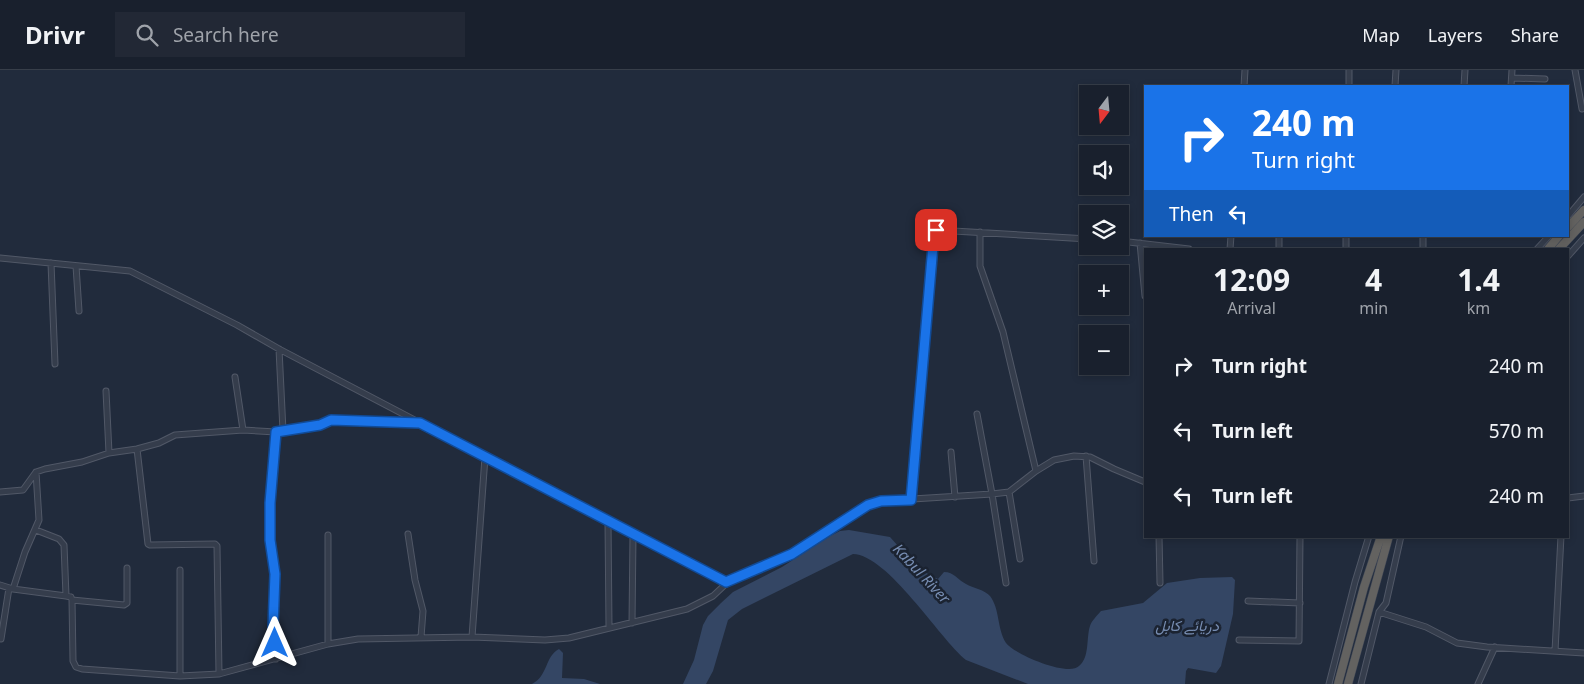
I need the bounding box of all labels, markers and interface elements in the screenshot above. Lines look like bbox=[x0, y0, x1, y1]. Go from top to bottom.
search box bbox=[115, 12, 465, 57]
text: Drivr bbox=[25, 18, 85, 51]
icon: search bbox=[133, 21, 161, 49]
text: Search here bbox=[173, 22, 279, 48]
text: Map bbox=[1362, 23, 1400, 47]
text: Layers bbox=[1428, 23, 1483, 47]
text: Share bbox=[1511, 23, 1559, 47]
north arrow bbox=[1079, 85, 1129, 135]
map controls bbox=[1079, 85, 1129, 375]
text: 240 m bbox=[1252, 99, 1355, 146]
icon: right bbox=[1169, 105, 1234, 170]
text: Turn right bbox=[1252, 144, 1355, 174]
button: sound bbox=[1079, 145, 1129, 195]
icon: left bbox=[1224, 200, 1252, 228]
text: Then bbox=[1169, 201, 1214, 227]
button: layers bbox=[1079, 205, 1129, 255]
pin bbox=[915, 209, 957, 251]
icon: arrive bbox=[922, 216, 950, 244]
text: 12:09 bbox=[1213, 259, 1290, 300]
text: 4 bbox=[1365, 259, 1382, 300]
text: 1.4 bbox=[1457, 259, 1500, 300]
button: + bbox=[1079, 265, 1129, 315]
text: Arrival bbox=[1227, 297, 1276, 319]
text: min bbox=[1359, 297, 1388, 319]
text: km bbox=[1467, 297, 1490, 319]
button: − bbox=[1079, 325, 1129, 375]
icon: right bbox=[1169, 352, 1197, 380]
text: Turn right bbox=[1212, 353, 1307, 379]
text: 240 m bbox=[1489, 353, 1544, 379]
icon: left bbox=[1169, 417, 1197, 445]
text: Turn left bbox=[1212, 418, 1293, 444]
text: 570 m bbox=[1489, 418, 1544, 444]
icon: left bbox=[1169, 482, 1197, 510]
text: Turn left bbox=[1212, 483, 1293, 509]
text: 240 m bbox=[1489, 483, 1544, 509]
water label: Kabul River bbox=[889, 539, 956, 608]
water label: دریائے کابل bbox=[1155, 615, 1220, 635]
position arrow bbox=[248, 616, 300, 668]

